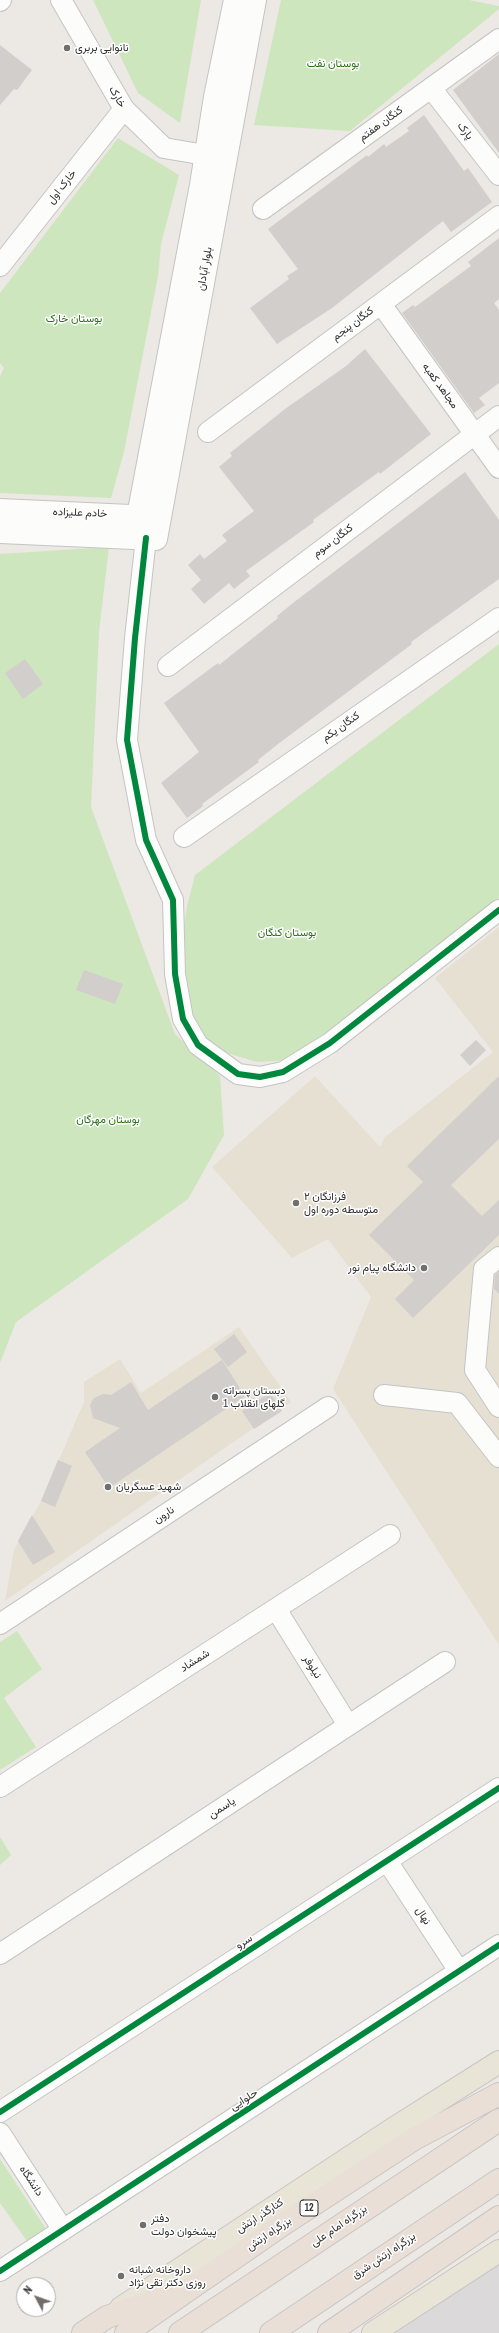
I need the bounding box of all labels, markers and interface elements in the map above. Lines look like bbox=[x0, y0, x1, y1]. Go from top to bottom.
place label: نانوایی بربری bbox=[75, 41, 129, 55]
marker: نانوایی بربری bbox=[62, 43, 72, 53]
park label: بوستان نفت bbox=[307, 57, 359, 71]
street label: خارک bbox=[106, 84, 128, 110]
street label: کنگان هفتم bbox=[356, 104, 406, 144]
street label: پارک bbox=[454, 120, 476, 142]
street label: خارک اول bbox=[45, 167, 79, 207]
street label: بلوار آبادان bbox=[195, 246, 215, 292]
street label: کنگان پنجم bbox=[330, 304, 376, 344]
park label: بوستان خارک bbox=[46, 312, 102, 326]
street label: مجاهد کعبه bbox=[419, 361, 461, 411]
street label: خادم علیزاده bbox=[52, 505, 108, 521]
street label: کنگان سوم bbox=[310, 522, 356, 560]
street label: کنگان یکم bbox=[320, 709, 362, 745]
park label: بوستان کنگان bbox=[258, 926, 316, 940]
park label: بوستان مهرگان bbox=[76, 1113, 140, 1127]
place label: فرزانگان ۲ متوسطه دوره اول bbox=[304, 1190, 378, 1216]
marker: فرزانگان ۲ متوسطه دوره اول bbox=[291, 1198, 301, 1208]
place label: دانشگاه پیام نور bbox=[348, 1261, 416, 1275]
marker: دانشگاه پیام نور bbox=[419, 1263, 429, 1273]
place label: دبستان پسرانه گلهای انقلاب 1 bbox=[223, 1384, 285, 1410]
marker: دبستان پسرانه گلهای انقلاب 1 bbox=[210, 1392, 220, 1402]
place label: شهید عسگریان bbox=[116, 1480, 181, 1494]
marker: شهید عسگریان bbox=[103, 1482, 113, 1492]
street label: نارون bbox=[151, 1503, 177, 1527]
street label: شمشاد bbox=[178, 1647, 212, 1675]
street label: نیلوفر bbox=[300, 1653, 324, 1681]
street label: یاسمن bbox=[206, 1795, 238, 1821]
street label: نهال bbox=[412, 1905, 434, 1927]
street label: سرو bbox=[233, 1932, 255, 1952]
street label: حلوایی bbox=[228, 2086, 260, 2114]
street label: دانشگاه bbox=[16, 2163, 46, 2199]
street label: کنارگذر ارتش bbox=[234, 2196, 286, 2236]
road number: 12 bbox=[300, 2200, 318, 2216]
street label: بزرگراه امام علی bbox=[308, 2202, 370, 2250]
place label: دفتر پیشخوان دولت bbox=[151, 2212, 217, 2238]
street label: بزرگراه ارتش bbox=[244, 2214, 294, 2254]
marker: دفتر پیشخوان دولت bbox=[138, 2220, 148, 2230]
street label: بزرگراه ارتش شرق bbox=[350, 2230, 418, 2282]
place label: داروخانه شبانه روزی دکتر تقی نژاد bbox=[129, 2263, 206, 2289]
marker: داروخانه شبانه روزی دکتر تقی نژاد bbox=[116, 2271, 126, 2281]
north arrow bbox=[16, 2277, 56, 2317]
text: N bbox=[20, 2283, 35, 2297]

